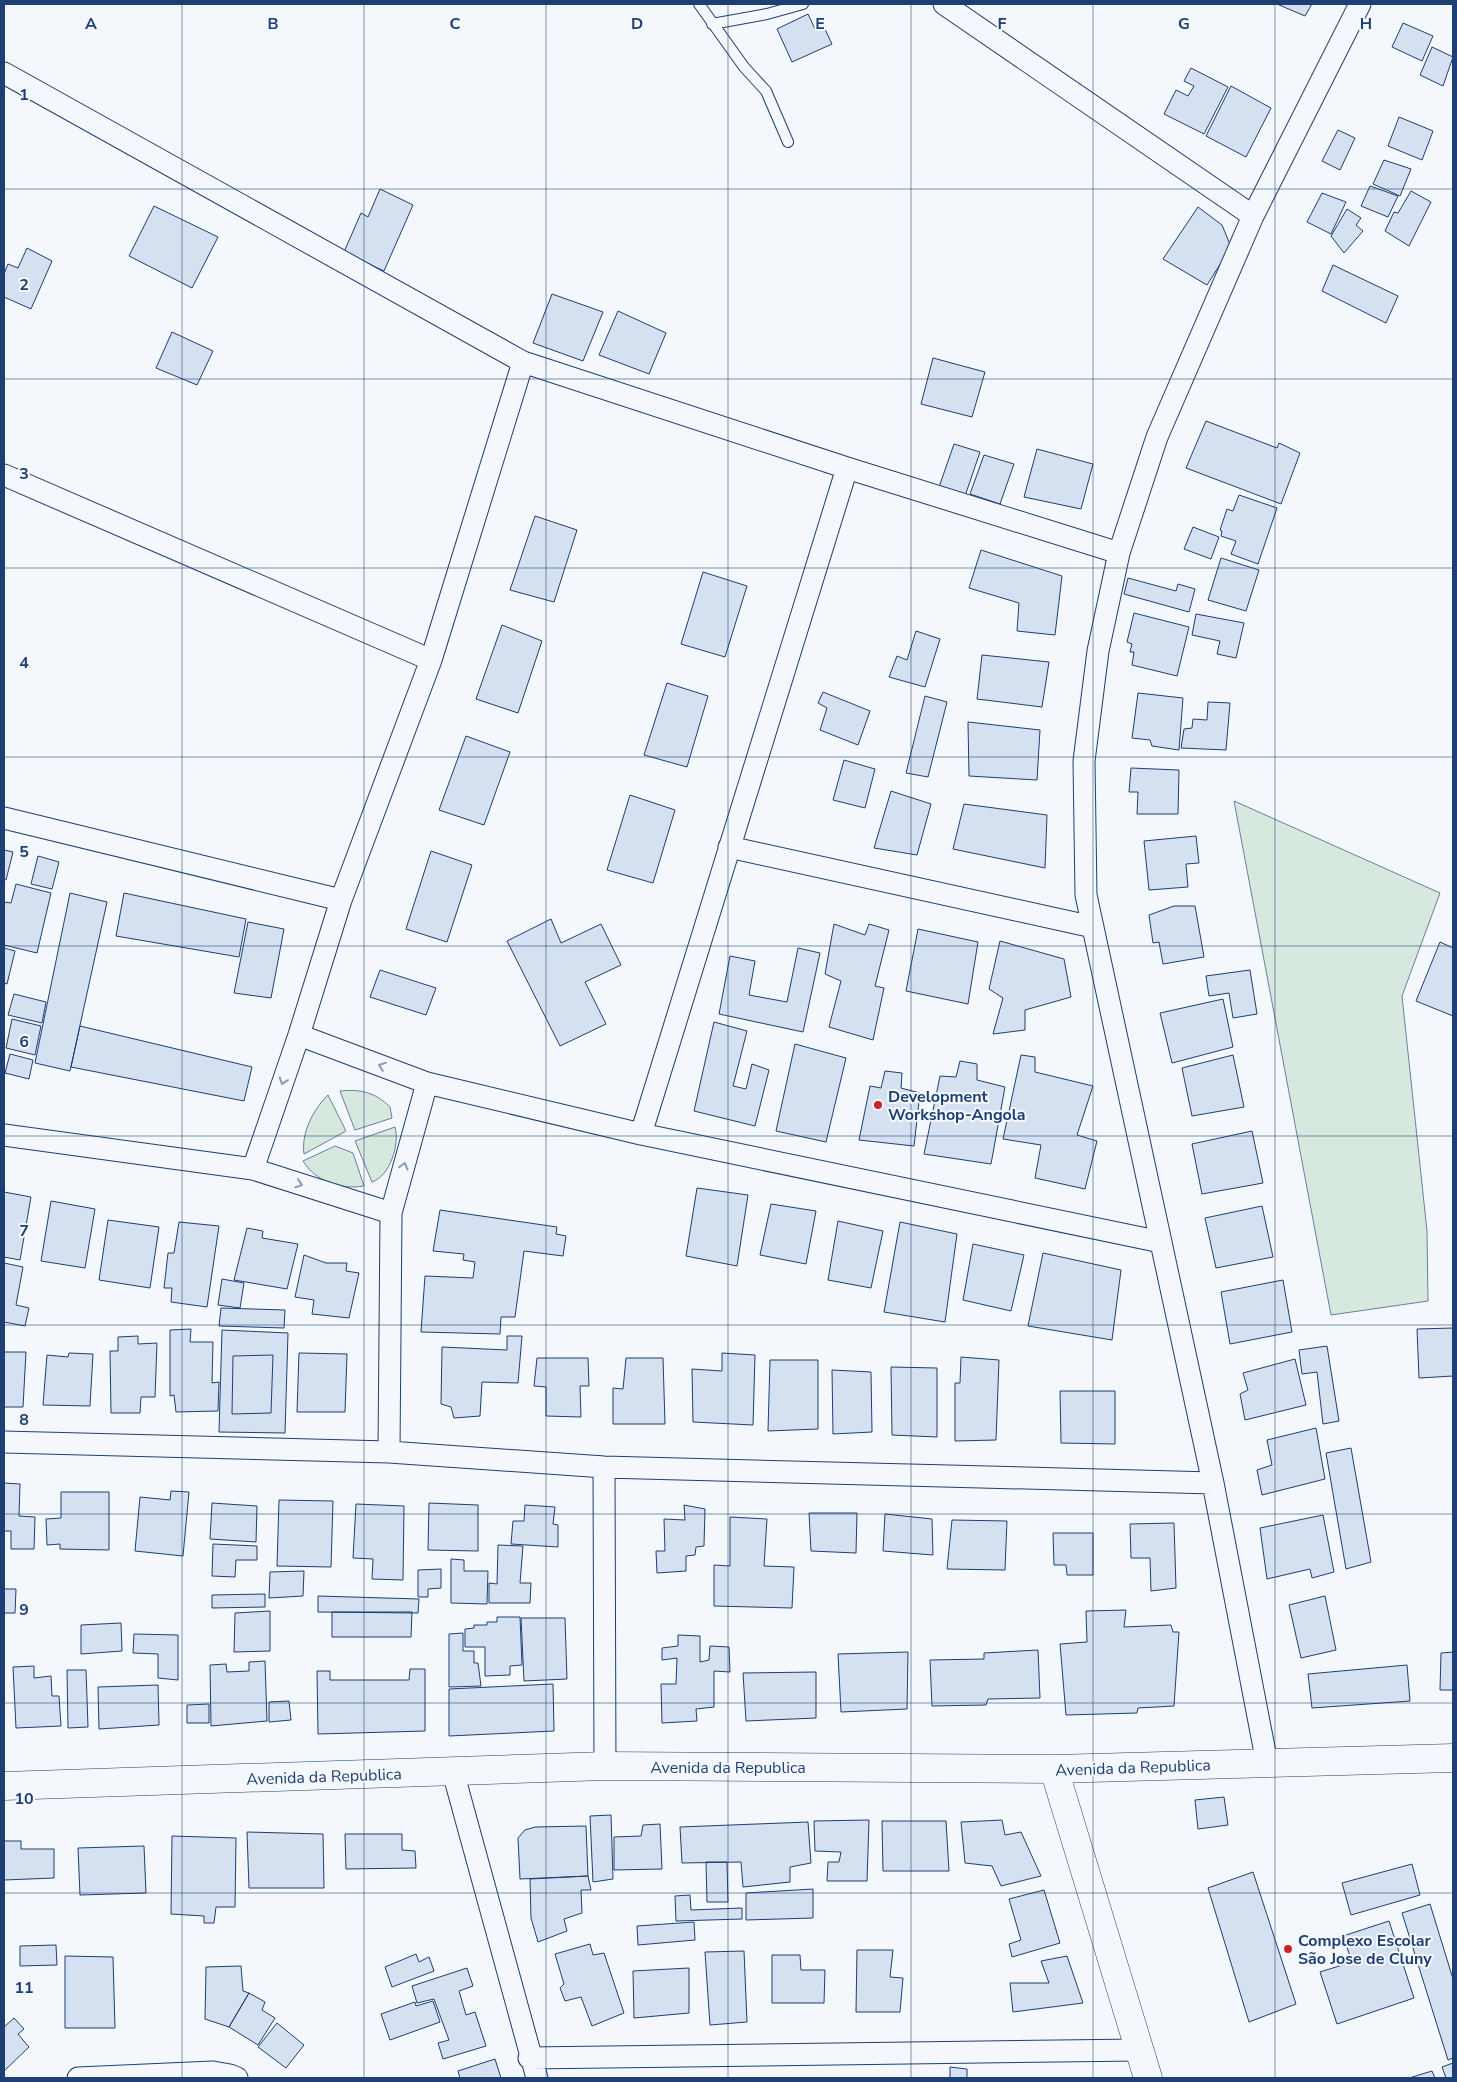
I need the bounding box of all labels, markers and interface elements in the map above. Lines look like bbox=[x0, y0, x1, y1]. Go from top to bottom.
text: A bbox=[85, 13, 97, 35]
text: B bbox=[267, 13, 279, 35]
text: C bbox=[450, 13, 461, 35]
text: D bbox=[631, 13, 643, 35]
text: E bbox=[815, 13, 825, 35]
text: F bbox=[998, 13, 1007, 35]
text: G bbox=[1178, 13, 1190, 35]
text: H bbox=[1360, 13, 1372, 35]
text: 1 bbox=[19, 84, 29, 106]
text: 2 bbox=[19, 274, 29, 296]
text: 3 bbox=[19, 463, 29, 485]
text: 4 bbox=[19, 652, 29, 674]
text: 5 bbox=[19, 841, 29, 863]
text: 6 bbox=[19, 1031, 29, 1053]
one-way arrow bbox=[378, 1062, 387, 1072]
one-way arrow bbox=[279, 1076, 289, 1085]
place label: Development Workshop-Angola bbox=[888, 1086, 1026, 1126]
marker: Development Workshop-Angola bbox=[872, 1099, 884, 1111]
one-way arrow bbox=[398, 1162, 409, 1171]
one-way arrow bbox=[294, 1178, 303, 1188]
text: 7 bbox=[19, 1220, 29, 1242]
text: 8 bbox=[19, 1409, 29, 1431]
text: 9 bbox=[19, 1599, 29, 1621]
street label: Avenida da Republica bbox=[1055, 1754, 1211, 1782]
street label: Avenida da Republica bbox=[650, 1757, 806, 1779]
street label: Avenida da Republica bbox=[246, 1763, 402, 1791]
text: 10 bbox=[14, 1788, 34, 1810]
place label: Complexo Escolar São Jose de Cluny bbox=[1298, 1930, 1432, 1970]
marker: Complexo Escolar São Jose de Cluny bbox=[1282, 1943, 1294, 1955]
text: 11 bbox=[14, 1977, 34, 1999]

